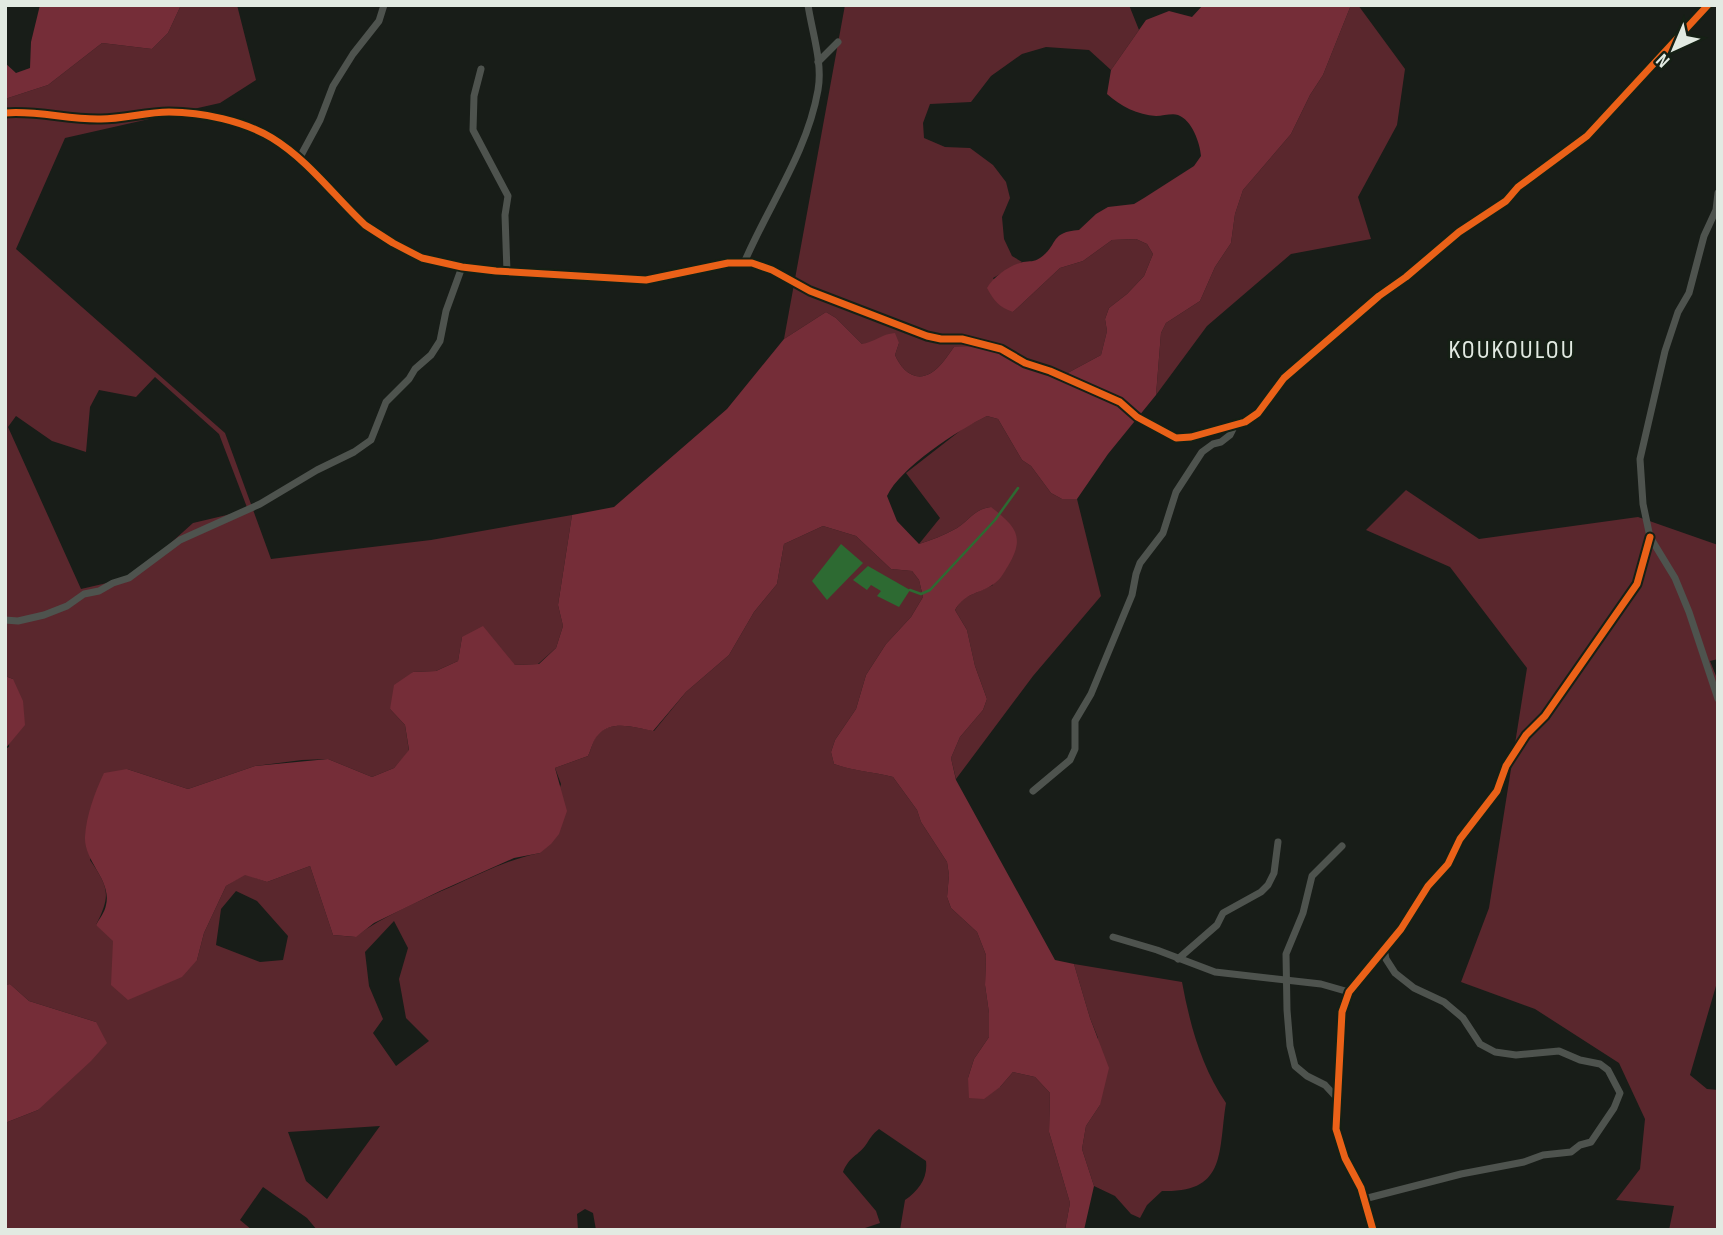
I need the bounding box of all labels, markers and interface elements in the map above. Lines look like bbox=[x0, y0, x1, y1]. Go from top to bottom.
north arrow bbox=[1639, 14, 1709, 84]
text: N bbox=[1652, 48, 1675, 72]
district label: KOUKOULOU bbox=[1448, 335, 1576, 366]

